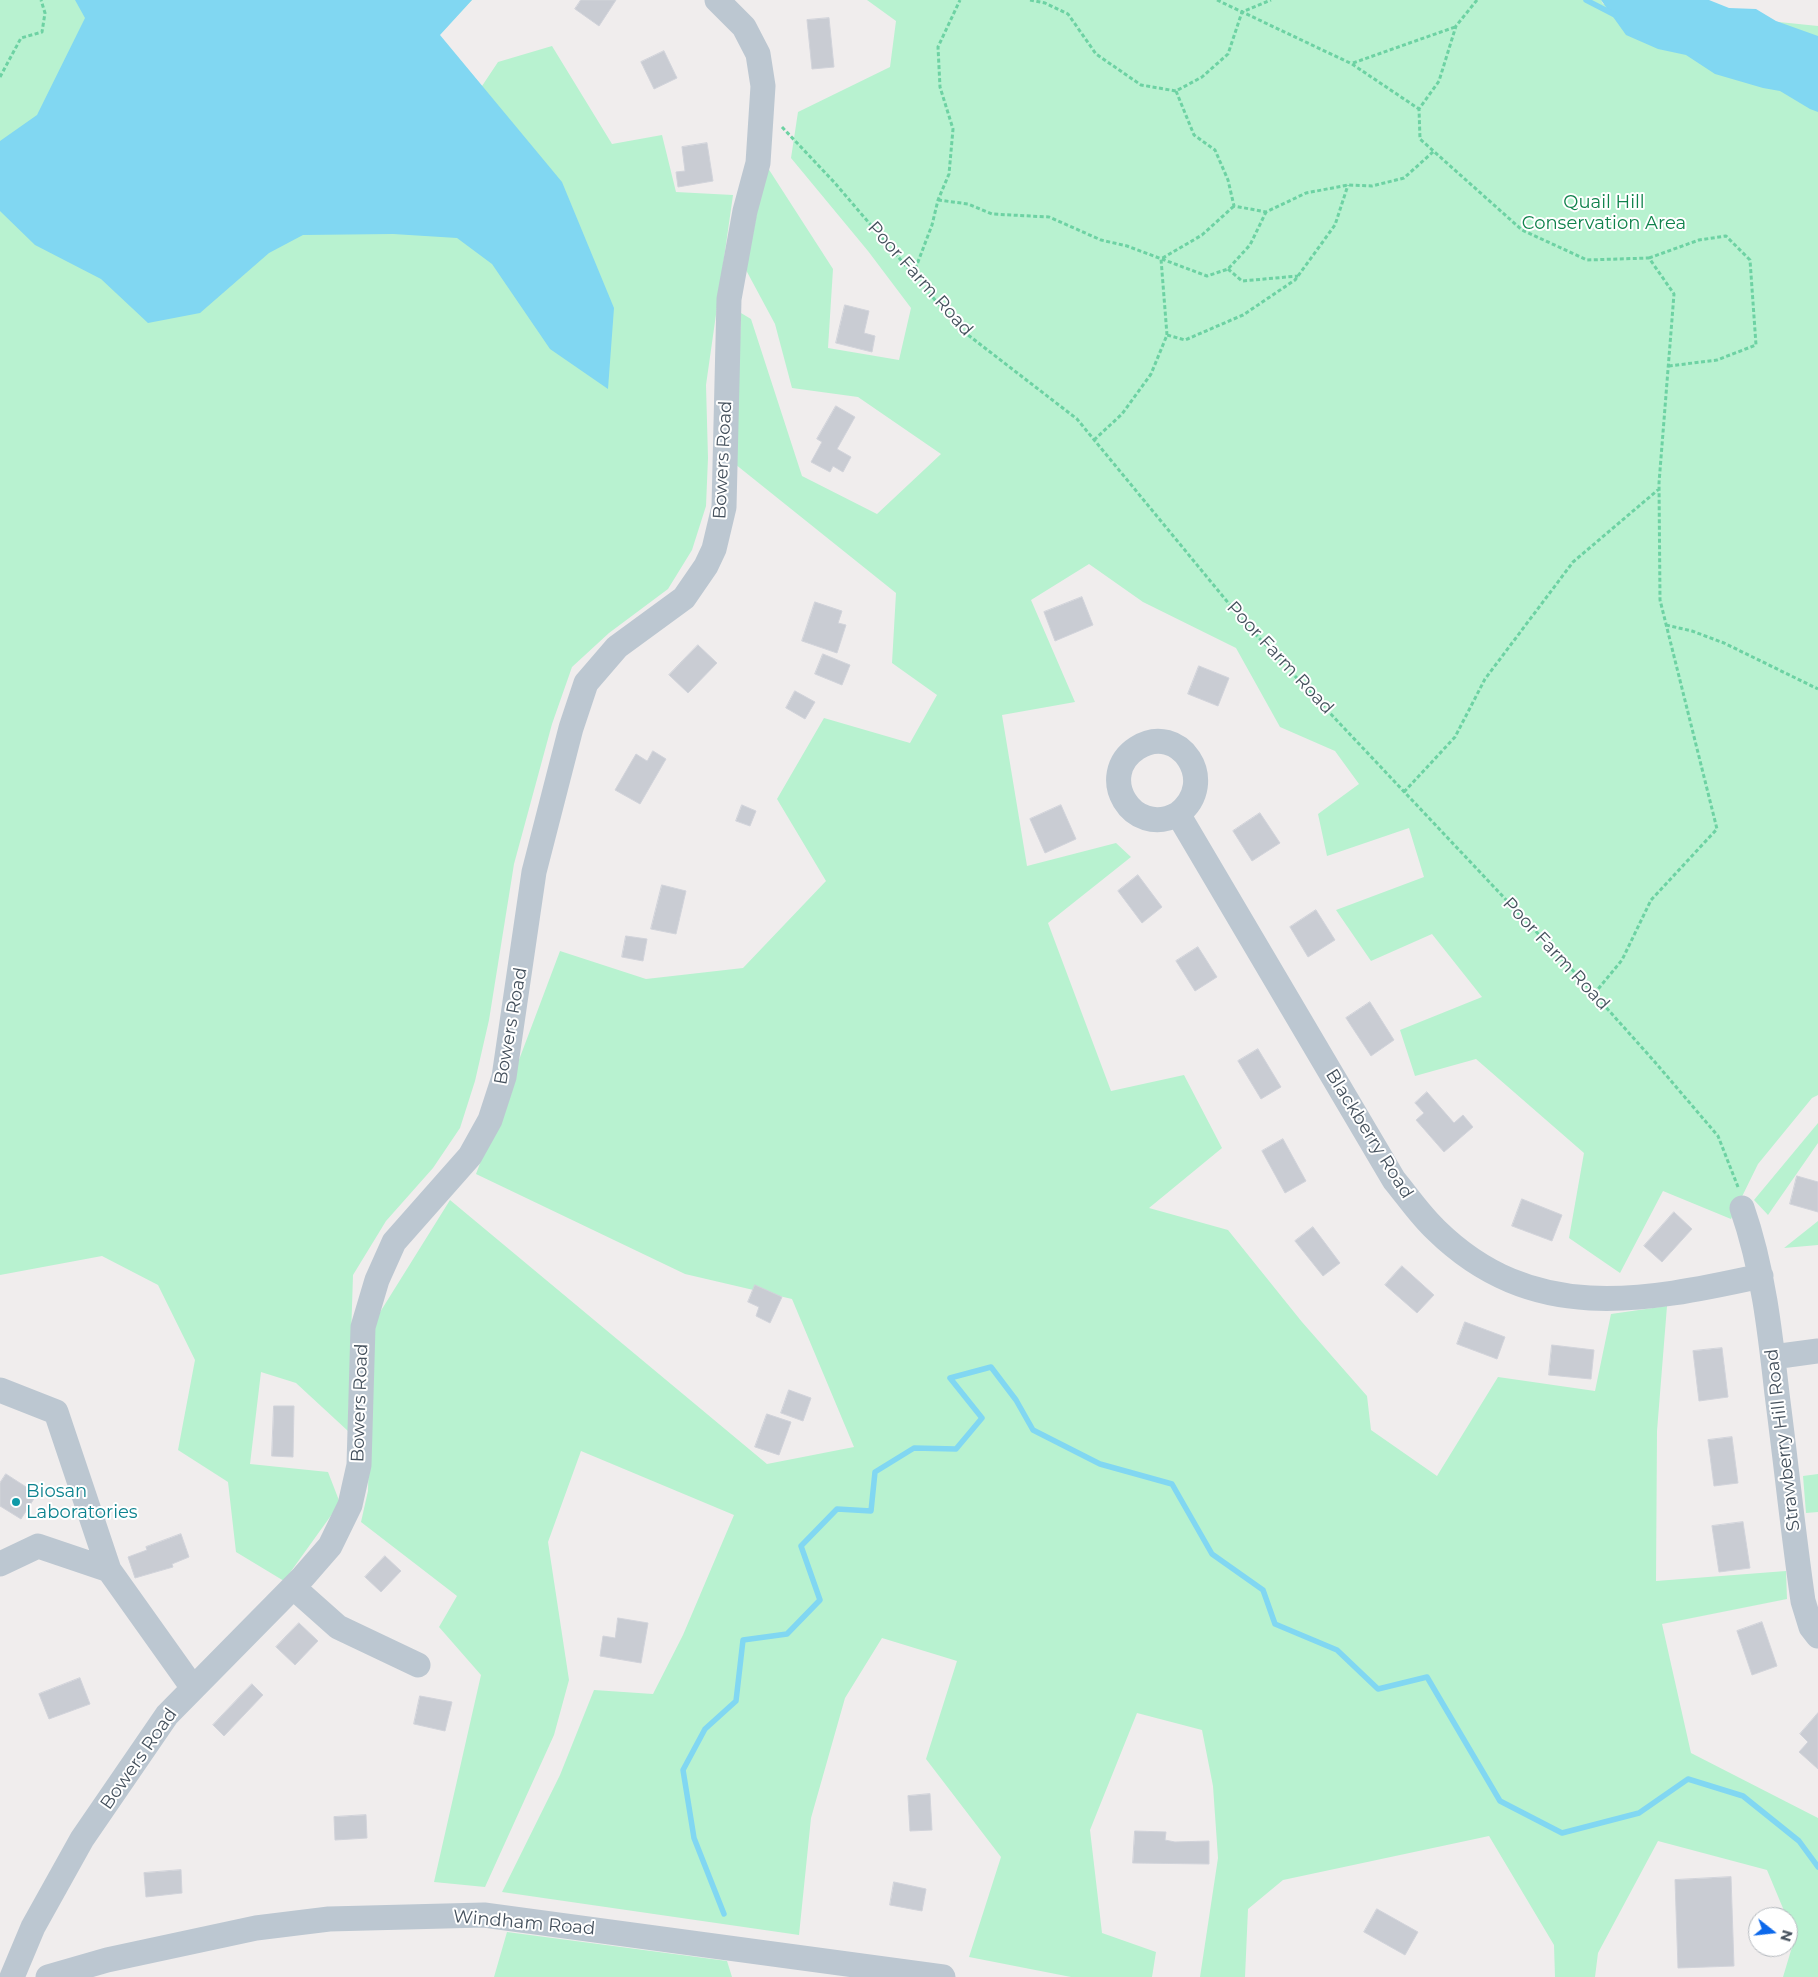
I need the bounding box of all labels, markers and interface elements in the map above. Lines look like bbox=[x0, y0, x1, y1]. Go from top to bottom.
park label: Quail Hill Conservation Area bbox=[1522, 192, 1686, 234]
street label: Poor Farm Road bbox=[863, 217, 977, 341]
street label: Bowers Road bbox=[709, 400, 737, 520]
street label: Poor Farm Road bbox=[1222, 597, 1338, 719]
street label: Poor Farm Road bbox=[1498, 893, 1614, 1015]
street label: Bowers Road bbox=[490, 966, 532, 1086]
street label: Blackberry Road bbox=[1320, 1065, 1418, 1203]
street label: Bowers Road bbox=[347, 1343, 373, 1463]
street label: Strawberry Hill Road bbox=[1761, 1347, 1805, 1533]
place label: Biosan Laboratories bbox=[26, 1481, 138, 1524]
marker: Biosan Laboratories bbox=[10, 1496, 22, 1508]
street label: Bowers Road bbox=[96, 1704, 182, 1814]
street label: Windham Road bbox=[452, 1906, 596, 1940]
north arrow bbox=[1748, 1907, 1798, 1957]
text: N bbox=[1776, 1928, 1797, 1944]

